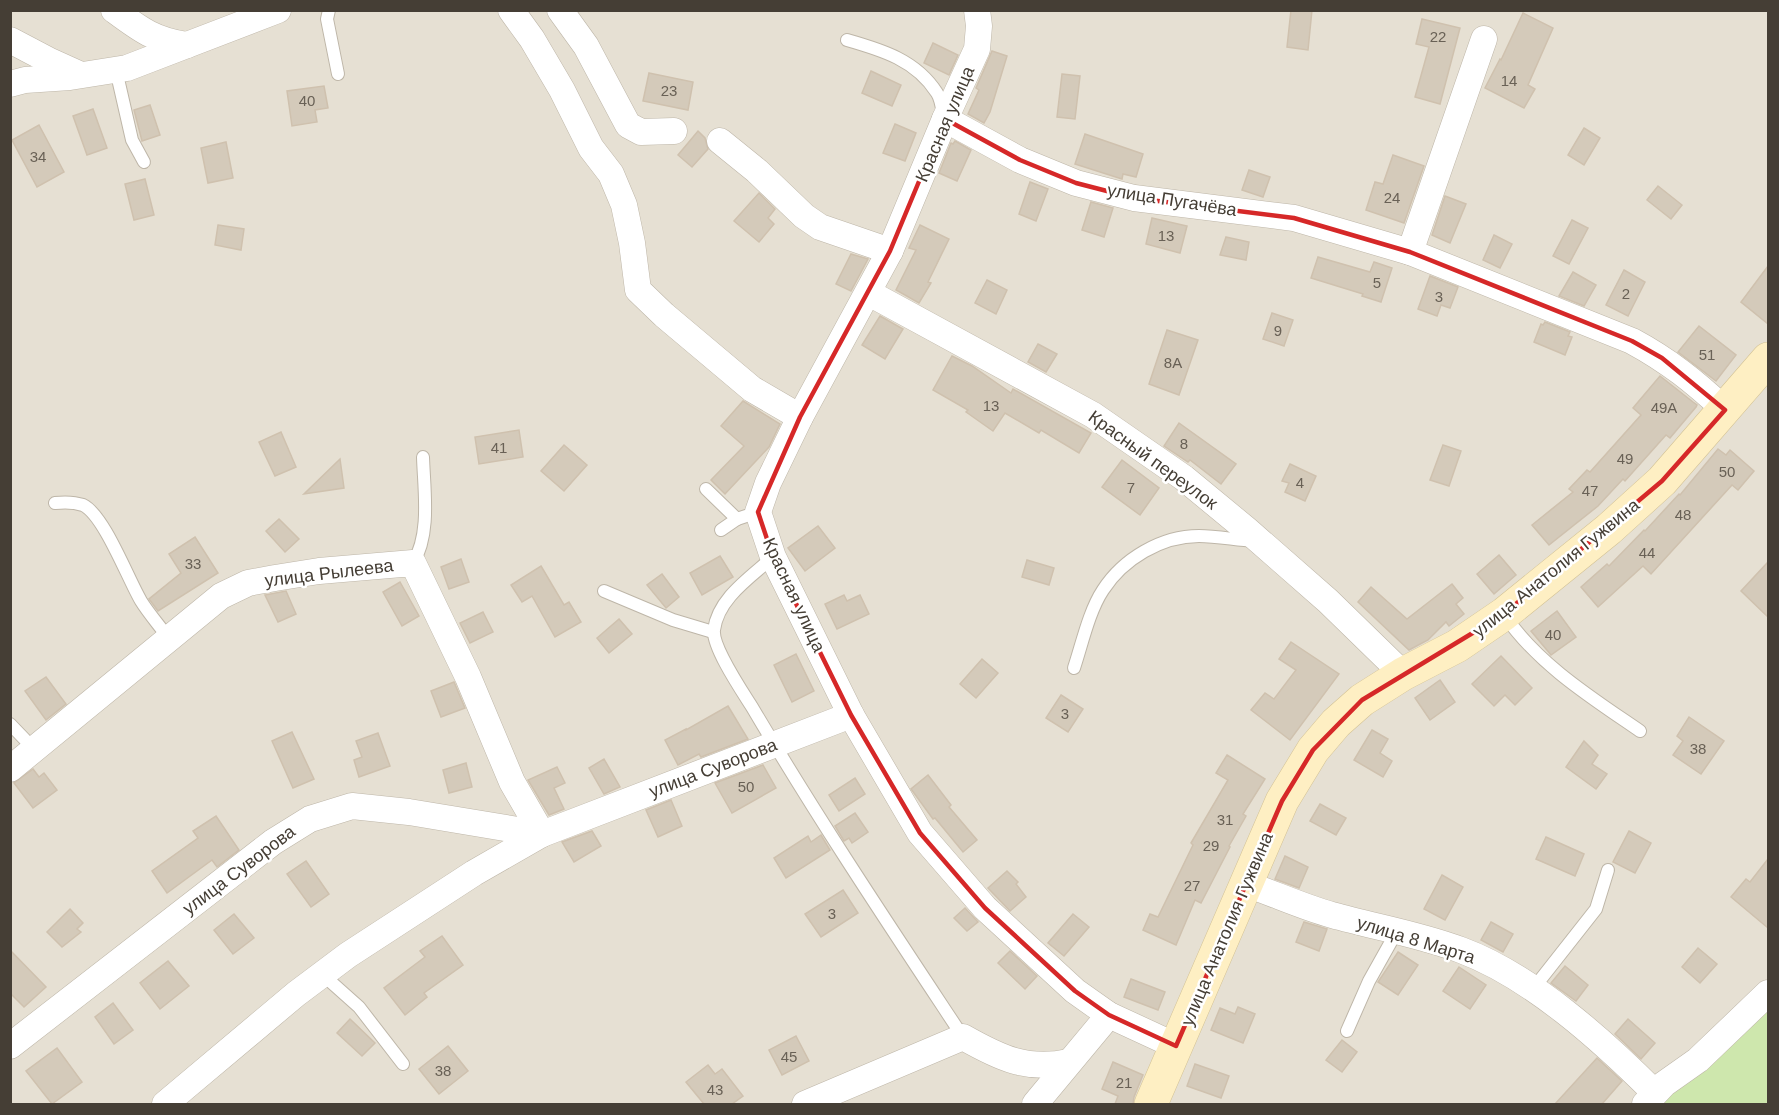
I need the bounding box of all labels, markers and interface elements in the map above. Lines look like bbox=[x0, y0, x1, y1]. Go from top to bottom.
house number: 22 bbox=[1430, 28, 1446, 45]
street label: Красная улица bbox=[912, 62, 979, 185]
house number: 14 bbox=[1501, 72, 1517, 89]
house number: 23 bbox=[661, 82, 677, 99]
house number: 40 bbox=[299, 92, 315, 109]
house number: 34 bbox=[30, 148, 46, 165]
street label: улица Пугачёва bbox=[1106, 180, 1239, 220]
house number: 24 bbox=[1384, 189, 1400, 206]
house number: 13 bbox=[1158, 227, 1174, 244]
house number: 5 bbox=[1373, 274, 1381, 291]
house number: 2 bbox=[1622, 285, 1630, 302]
house number: 3 bbox=[1435, 288, 1443, 305]
house number: 9 bbox=[1274, 322, 1282, 339]
house number: 51 bbox=[1699, 346, 1715, 363]
house number: 8А bbox=[1164, 354, 1182, 371]
house number: 13 bbox=[983, 397, 999, 414]
house number: 49А bbox=[1651, 399, 1677, 416]
street label: Красный переулок bbox=[1085, 407, 1221, 513]
house number: 8 bbox=[1180, 435, 1188, 452]
house number: 41 bbox=[491, 439, 507, 456]
house number: 49 bbox=[1617, 450, 1633, 467]
house number: 50 bbox=[1719, 463, 1735, 480]
house number: 4 bbox=[1296, 474, 1304, 491]
house number: 7 bbox=[1127, 479, 1135, 496]
house number: 47 bbox=[1582, 482, 1598, 499]
street label: улица Анатолия Гужвина bbox=[1469, 494, 1644, 641]
house number: 48 bbox=[1675, 506, 1691, 523]
street label: Красная улица bbox=[759, 535, 830, 656]
house number: 44 bbox=[1639, 544, 1655, 561]
house number: 33 bbox=[185, 555, 201, 572]
street label: улица Рылеева bbox=[264, 555, 395, 591]
house number: 40 bbox=[1545, 626, 1561, 643]
house number: 3 bbox=[1061, 705, 1069, 722]
street label: улица Суворова bbox=[646, 734, 781, 802]
house number: 38 bbox=[1690, 740, 1706, 757]
house number: 50 bbox=[738, 778, 754, 795]
house number: 31 bbox=[1217, 811, 1233, 828]
street label: улица Суворова bbox=[179, 821, 300, 919]
street label: улица Анатолия Гужвина bbox=[1177, 828, 1277, 1029]
house number: 29 bbox=[1203, 837, 1219, 854]
house number: 27 bbox=[1184, 877, 1200, 894]
house number: 3 bbox=[828, 905, 836, 922]
street label: улица 8 Марта bbox=[1355, 913, 1478, 968]
house number: 45 bbox=[781, 1048, 797, 1065]
house number: 38 bbox=[435, 1062, 451, 1079]
house number: 21 bbox=[1116, 1074, 1132, 1091]
house number: 43 bbox=[707, 1081, 723, 1098]

